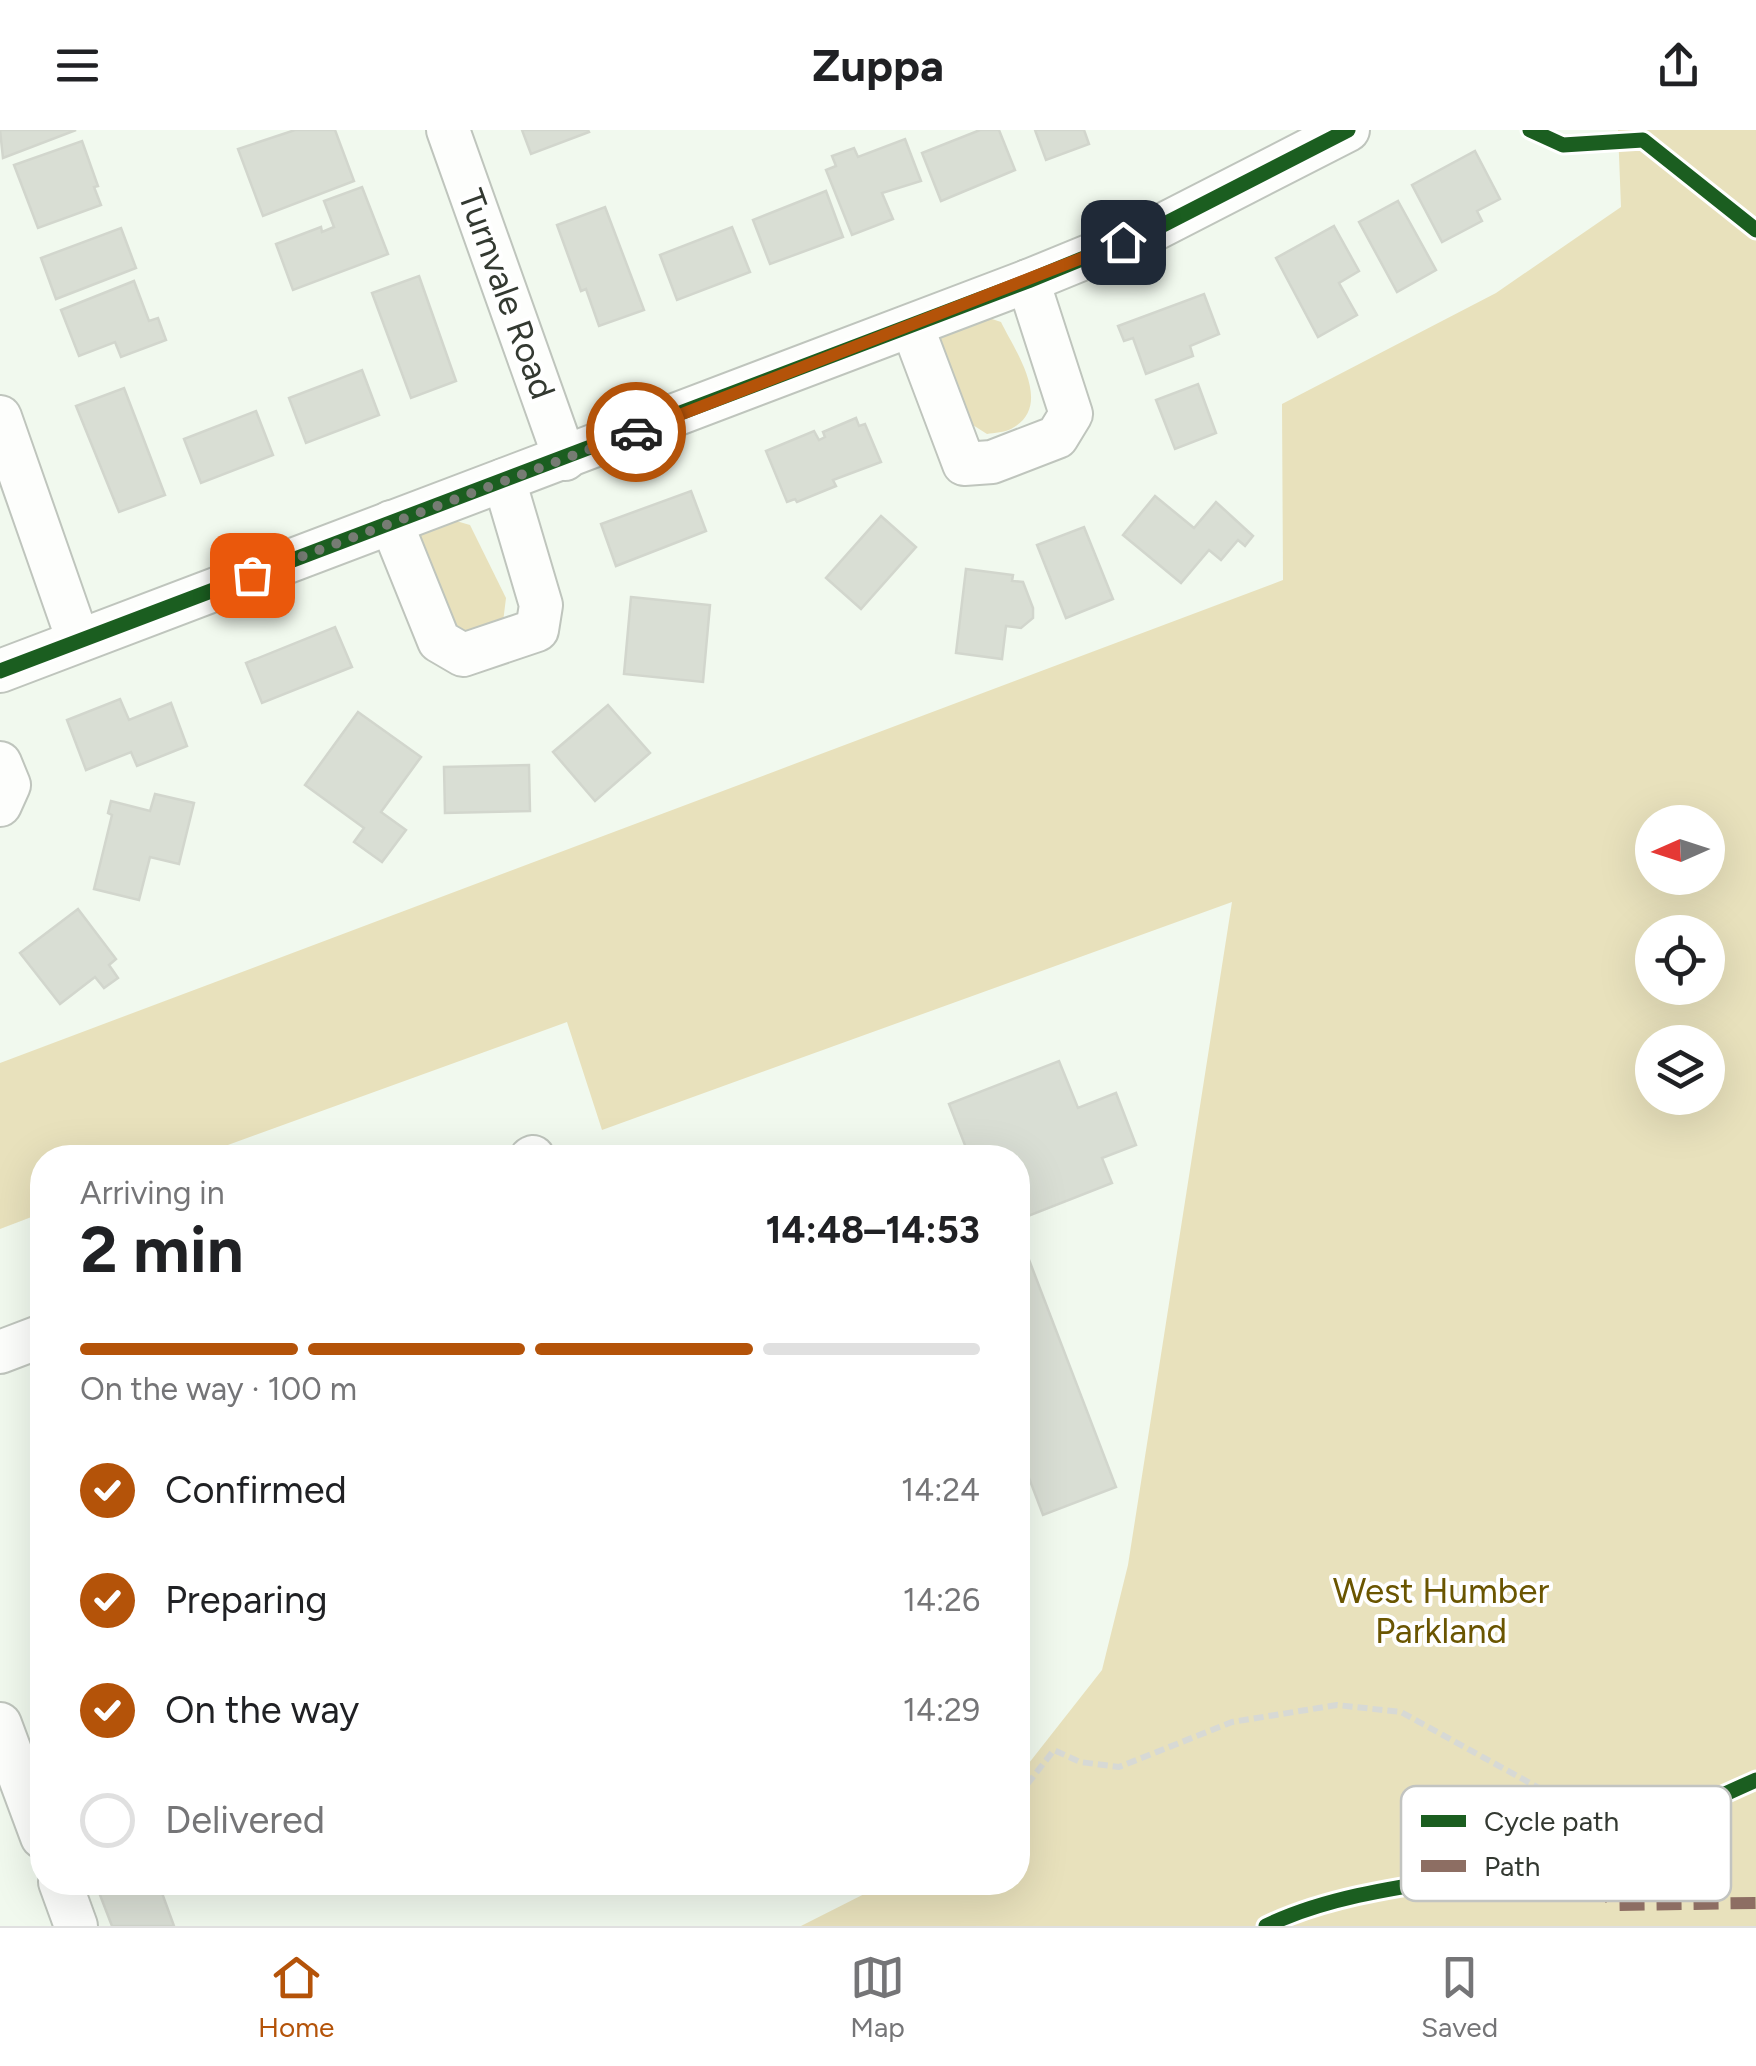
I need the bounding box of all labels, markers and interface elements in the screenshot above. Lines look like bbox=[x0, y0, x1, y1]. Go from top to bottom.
icon: menu bbox=[50, 38, 105, 93]
text: Zuppa bbox=[812, 38, 944, 92]
icon: share bbox=[1651, 38, 1706, 93]
street label: Turnvale Road bbox=[450, 183, 564, 405]
pin bbox=[1081, 200, 1166, 285]
icon: home bbox=[1096, 215, 1151, 270]
courier bbox=[586, 382, 686, 482]
icon: car bbox=[609, 405, 664, 460]
pin bbox=[210, 533, 295, 618]
icon: bag bbox=[225, 548, 280, 603]
north arrow bbox=[1635, 805, 1725, 895]
map controls bbox=[1635, 805, 1725, 1115]
button: locate bbox=[1635, 915, 1725, 1005]
button: layers bbox=[1635, 1025, 1725, 1115]
text: Arriving in bbox=[80, 1174, 225, 1212]
text: 14:48–14:53 bbox=[766, 1207, 980, 1253]
text: 2 min bbox=[80, 1210, 244, 1288]
text: On the way · 100 m bbox=[80, 1370, 357, 1408]
icon: check bbox=[80, 1463, 135, 1518]
text: Confirmed bbox=[165, 1467, 347, 1513]
text: 14:24 bbox=[901, 1471, 980, 1509]
park label: West Humber Parkland bbox=[1333, 1570, 1549, 1652]
icon: check bbox=[80, 1573, 135, 1628]
text: Preparing bbox=[165, 1577, 327, 1623]
text: 14:26 bbox=[903, 1581, 980, 1619]
icon: check bbox=[80, 1683, 135, 1738]
text: On the way bbox=[165, 1687, 359, 1733]
text: 14:29 bbox=[903, 1691, 980, 1729]
legend bbox=[1401, 1786, 1731, 1901]
text: Delivered bbox=[165, 1797, 325, 1843]
text: Cycle path bbox=[1484, 1804, 1619, 1838]
text: Path bbox=[1484, 1849, 1540, 1883]
tab: Home bbox=[258, 1950, 334, 2044]
tab: Map bbox=[850, 1950, 905, 2044]
tab: Saved bbox=[1421, 1950, 1498, 2044]

